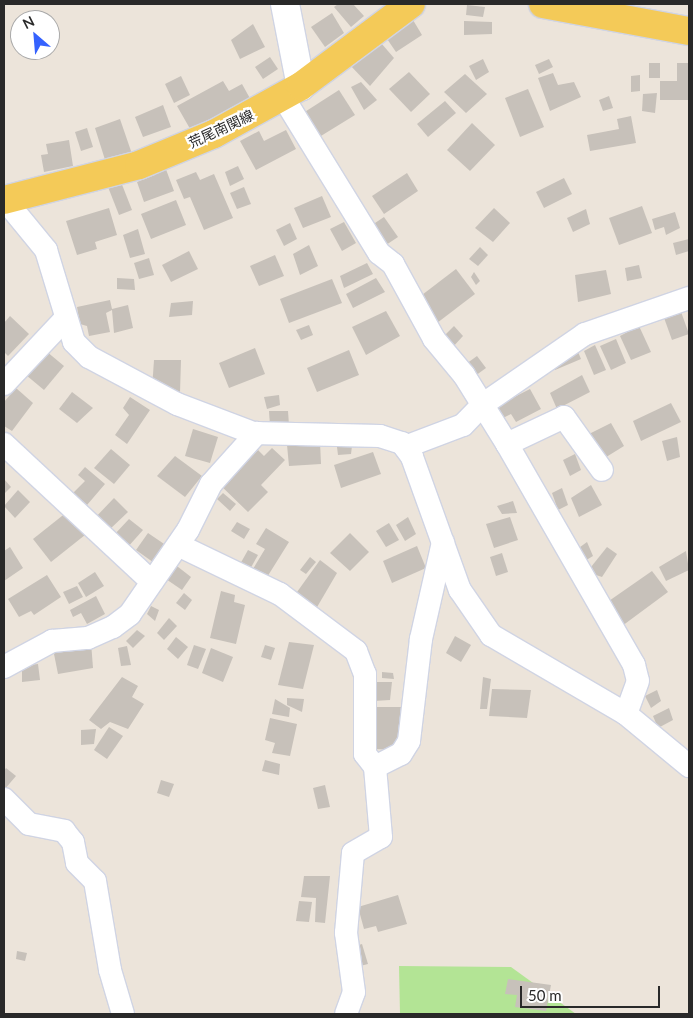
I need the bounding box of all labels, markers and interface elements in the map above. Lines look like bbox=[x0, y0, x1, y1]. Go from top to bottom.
north arrow bbox=[10, 10, 60, 60]
text: N bbox=[20, 12, 37, 32]
street label: 荒尾南関線 bbox=[186, 107, 256, 151]
scale bar bbox=[523, 976, 663, 1008]
text: 50 m bbox=[528, 986, 562, 1004]

